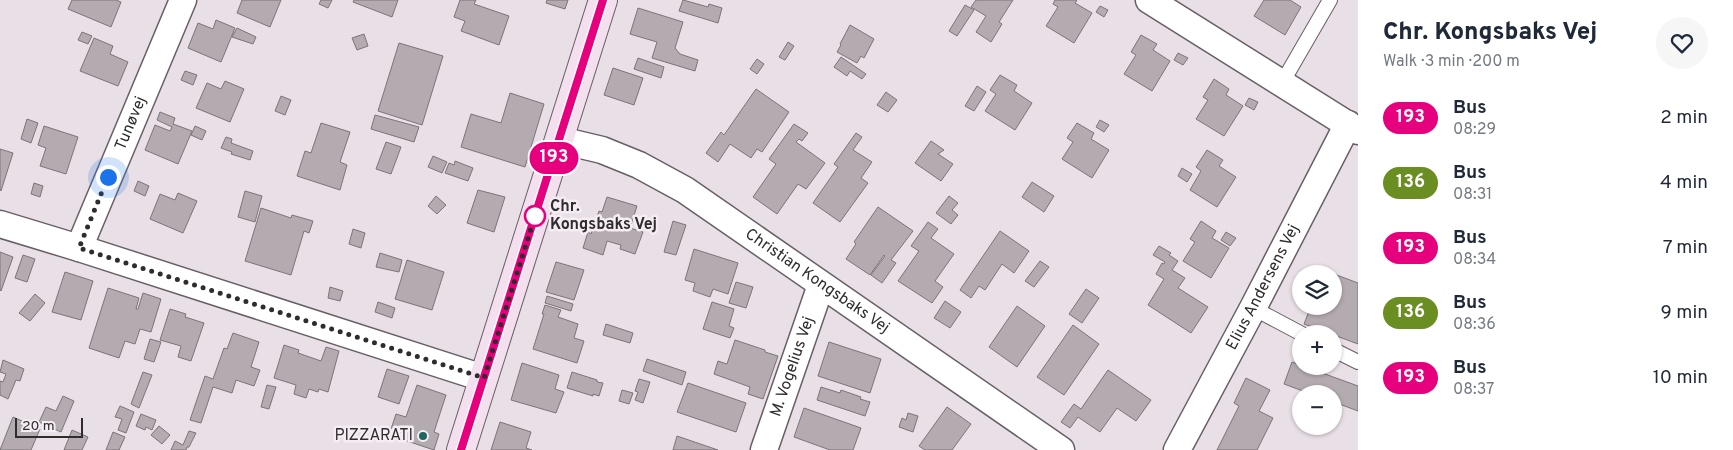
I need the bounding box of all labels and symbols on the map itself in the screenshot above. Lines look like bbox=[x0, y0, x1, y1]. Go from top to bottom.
street label: Tunøvej bbox=[111, 93, 151, 154]
line badge: 193 bbox=[525, 142, 583, 174]
your location bbox=[96, 165, 121, 190]
place label: Chr. Kongsbaks Vej bbox=[550, 197, 657, 235]
marker: Chr. Kongsbaks Vej bbox=[524, 205, 546, 227]
street label: Elius Andersens Vej bbox=[1222, 221, 1304, 354]
street label: Christian Kongsbaks Vej bbox=[741, 224, 893, 338]
street label: M. Vogelius Vej bbox=[766, 314, 819, 420]
scale bar bbox=[15, 415, 82, 438]
place label: PIZZARATI bbox=[334, 426, 413, 446]
marker: PIZZARATI bbox=[417, 430, 429, 442]

